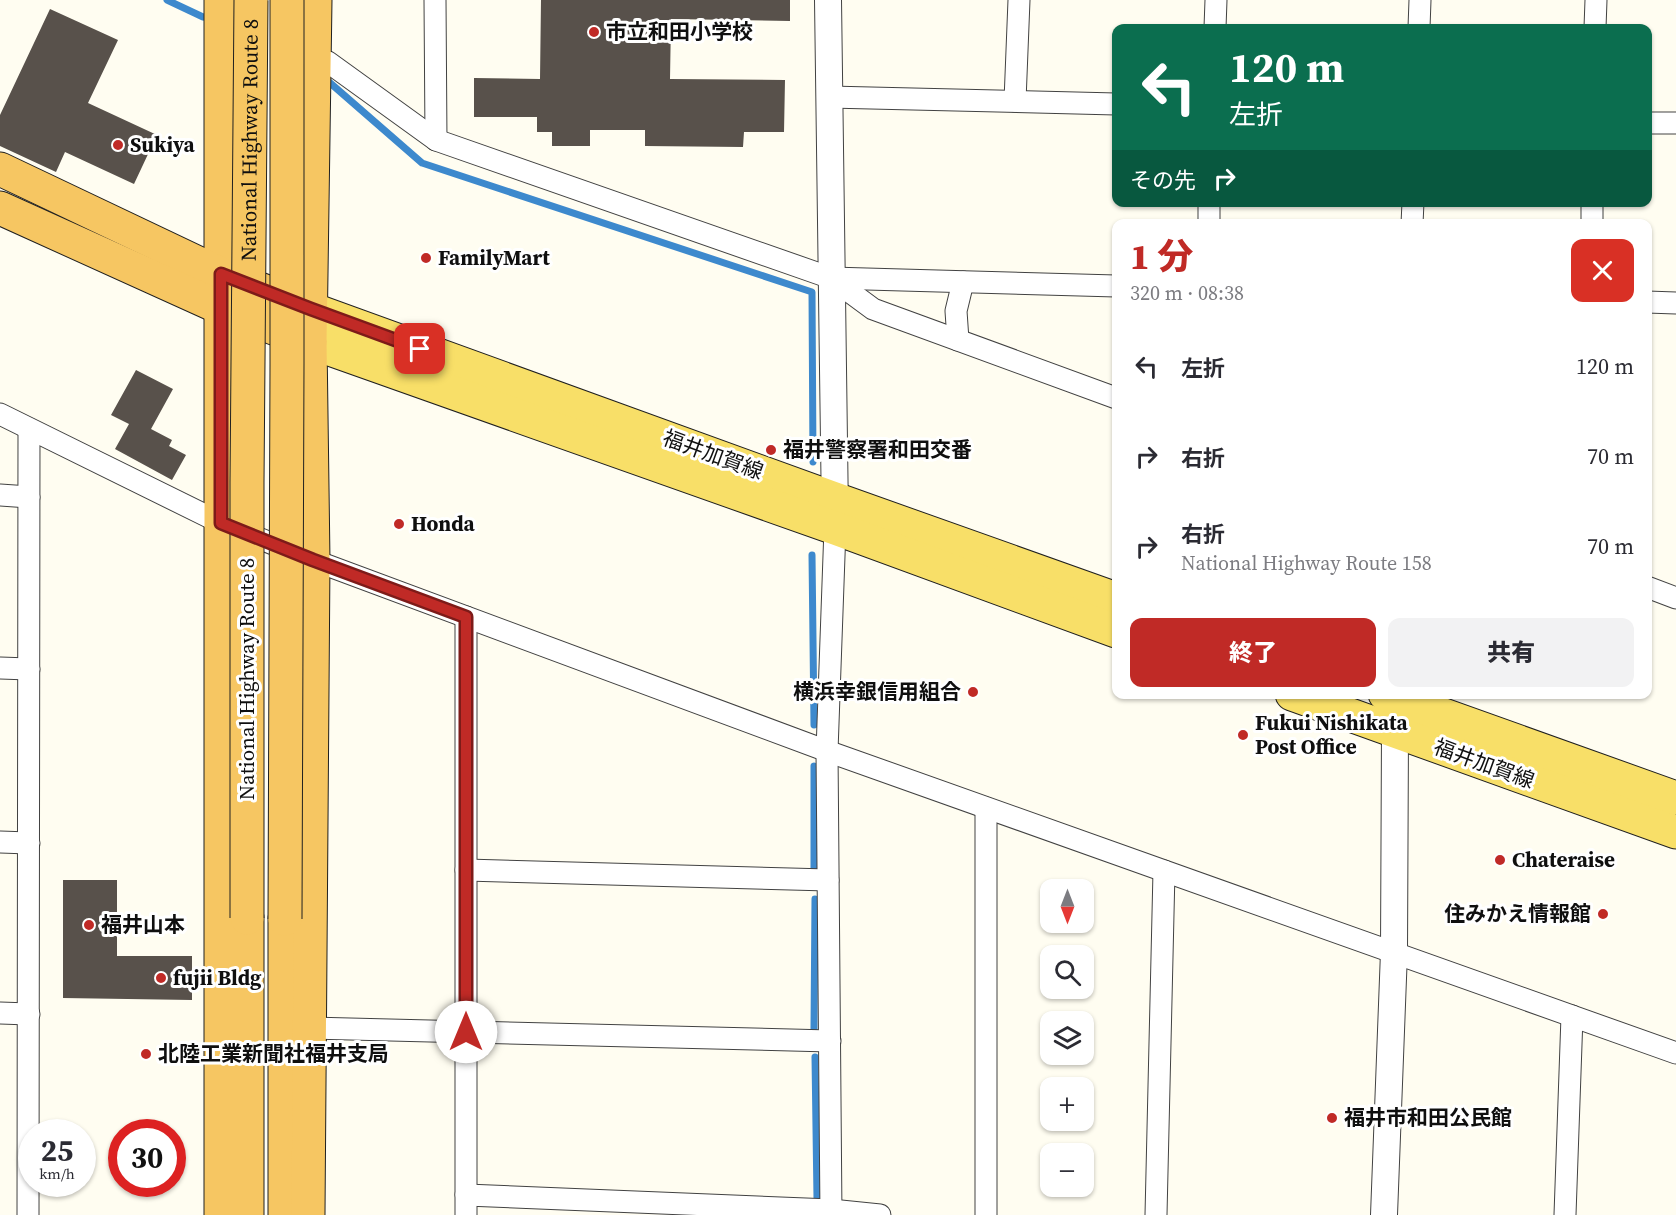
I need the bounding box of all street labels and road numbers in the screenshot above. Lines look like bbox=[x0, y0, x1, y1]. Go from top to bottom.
street label: National Highway Route 8 bbox=[234, 19, 265, 261]
street label: 福井加賀線 bbox=[659, 423, 767, 486]
street label: National Highway Route 8 bbox=[232, 558, 261, 800]
street label: 福井加賀線 bbox=[1430, 732, 1538, 795]

